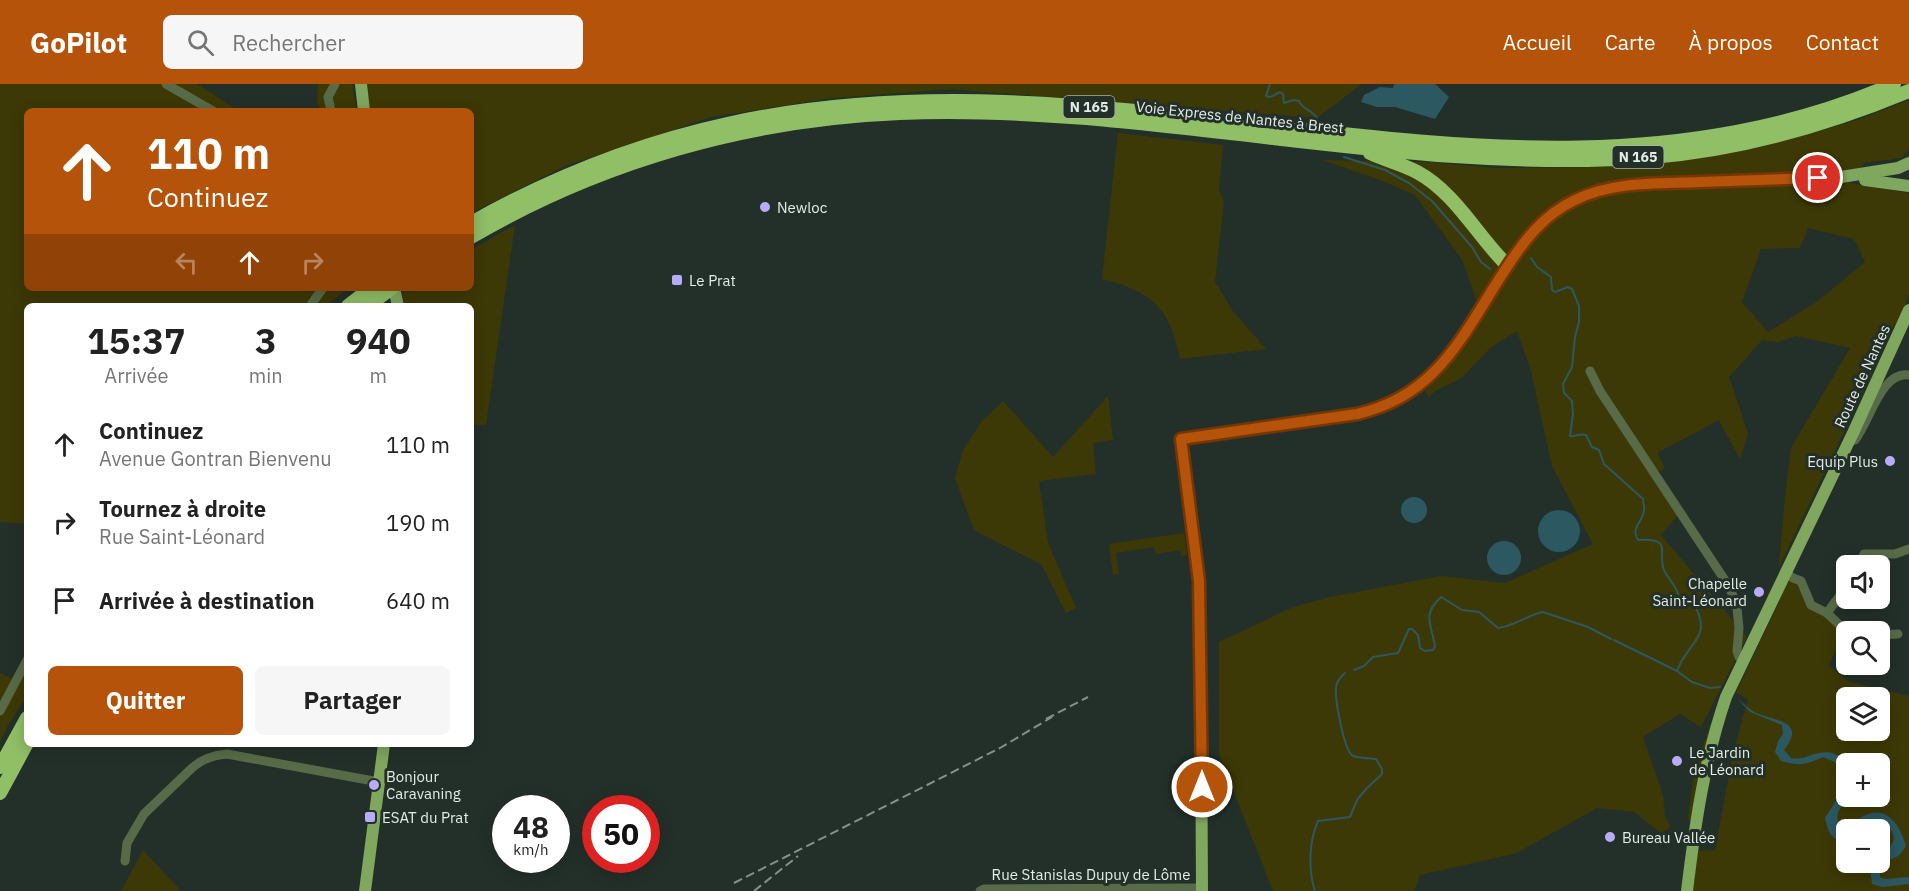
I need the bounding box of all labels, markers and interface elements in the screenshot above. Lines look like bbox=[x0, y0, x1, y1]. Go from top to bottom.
search box bbox=[163, 15, 583, 69]
text: GoPilot bbox=[30, 24, 127, 61]
icon: search bbox=[184, 26, 217, 59]
text: Rechercher bbox=[232, 28, 345, 57]
text: Accueil bbox=[1503, 28, 1572, 56]
text: Carte bbox=[1605, 28, 1656, 56]
text: À propos bbox=[1689, 28, 1773, 56]
text: Contact bbox=[1806, 28, 1879, 56]
road number: N 165 bbox=[1064, 96, 1114, 118]
street label: Voie Express de Nantes à Brest bbox=[1135, 97, 1345, 137]
text: 110 m bbox=[147, 126, 270, 181]
icon: ahead bbox=[48, 132, 126, 210]
road number: N 165 bbox=[1612, 146, 1664, 168]
pin bbox=[1792, 152, 1843, 203]
icon: arrive bbox=[1801, 161, 1834, 194]
text: Continuez bbox=[147, 179, 268, 214]
place label: Newloc bbox=[777, 198, 828, 217]
marker: Newloc bbox=[758, 200, 772, 214]
icon: left bbox=[170, 246, 203, 279]
icon: ahead bbox=[233, 246, 266, 279]
icon: right bbox=[296, 246, 329, 279]
place label: Le Prat bbox=[689, 271, 736, 290]
marker: Le Prat bbox=[670, 273, 684, 287]
text: 15:37 bbox=[87, 317, 186, 364]
text: 3 bbox=[255, 317, 277, 364]
text: 940 bbox=[346, 317, 411, 364]
street label: Route de Nantes bbox=[1830, 321, 1894, 431]
text: Arrivée bbox=[104, 362, 168, 389]
text: min bbox=[249, 362, 283, 389]
text: m bbox=[370, 362, 387, 389]
text: Continuez bbox=[99, 416, 203, 445]
icon: ahead bbox=[48, 428, 81, 461]
text: 110 m bbox=[386, 430, 450, 459]
text: Avenue Gontran Bienvenu bbox=[99, 445, 332, 472]
place label: Equip Plus bbox=[1807, 452, 1878, 471]
marker: Equip Plus bbox=[1883, 454, 1897, 468]
text: Tournez à droite bbox=[99, 494, 266, 523]
icon: right bbox=[48, 506, 81, 539]
text: 190 m bbox=[386, 508, 450, 537]
text: Rue Saint-Léonard bbox=[99, 523, 265, 550]
map controls bbox=[1836, 555, 1890, 873]
button: sound bbox=[1836, 555, 1890, 609]
place label: Chapelle Saint-Léonard bbox=[1652, 574, 1747, 610]
icon: arrive bbox=[48, 584, 81, 617]
marker: Chapelle Saint-Léonard bbox=[1752, 585, 1766, 599]
text: Arrivée à destination bbox=[99, 586, 315, 615]
text: 640 m bbox=[386, 586, 450, 615]
button: search bbox=[1836, 621, 1890, 675]
button: Quitter bbox=[48, 666, 243, 735]
button: Partager bbox=[255, 666, 450, 735]
button: layers bbox=[1836, 687, 1890, 741]
place label: Le Jardin de Léonard bbox=[1689, 743, 1764, 779]
button: + bbox=[1836, 753, 1890, 807]
marker: Le Jardin de Léonard bbox=[1670, 754, 1684, 768]
position arrow bbox=[1170, 755, 1234, 819]
place label: Bonjour Caravaning bbox=[386, 767, 461, 803]
marker: Bonjour Caravaning bbox=[367, 778, 381, 792]
speed limit sign: 50 bbox=[582, 795, 660, 873]
text: 48 bbox=[513, 807, 549, 846]
place label: ESAT du Prat bbox=[382, 808, 469, 827]
marker: ESAT du Prat bbox=[363, 810, 377, 824]
button: − bbox=[1836, 819, 1890, 873]
place label: Bureau Vallée bbox=[1622, 828, 1715, 847]
marker: Bureau Vallée bbox=[1603, 830, 1617, 844]
text: km/h bbox=[513, 840, 549, 859]
street label: Rue Stanislas Dupuy de Lôme bbox=[992, 865, 1190, 884]

